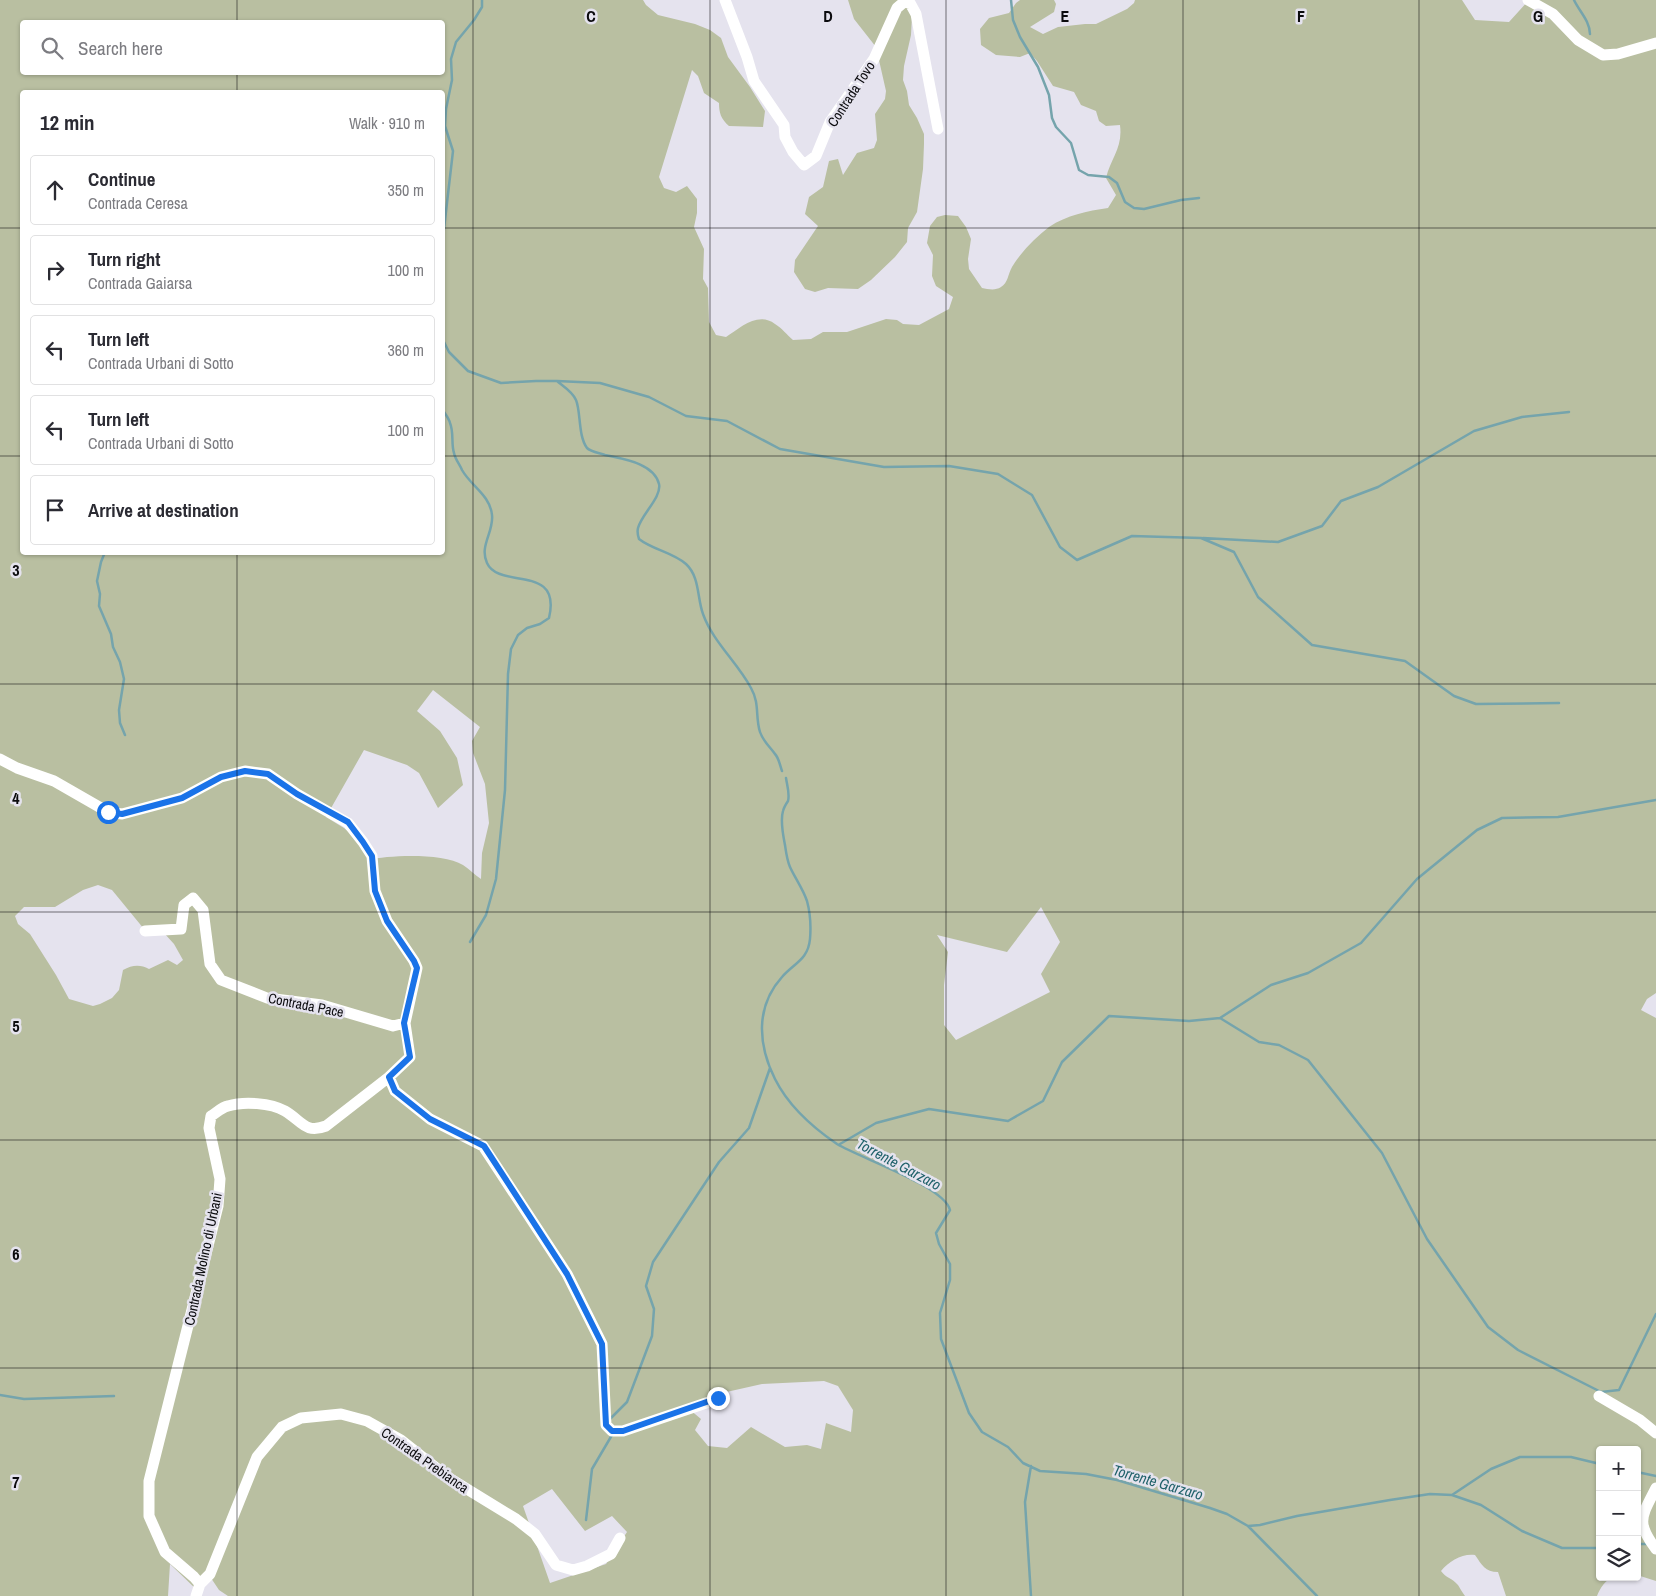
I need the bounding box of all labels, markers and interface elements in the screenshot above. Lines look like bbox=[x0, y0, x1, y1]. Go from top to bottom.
text: C bbox=[586, 5, 596, 27]
text: D bbox=[823, 5, 833, 27]
text: E bbox=[1061, 5, 1070, 27]
text: F bbox=[1297, 5, 1305, 27]
text: G bbox=[1533, 5, 1543, 27]
search box bbox=[20, 20, 445, 75]
icon: search bbox=[38, 34, 66, 62]
text: Search here bbox=[78, 35, 163, 61]
street label: Contrada Tovo bbox=[823, 58, 879, 130]
text: 12 min bbox=[40, 108, 95, 137]
text: Walk · 910 m bbox=[349, 112, 425, 134]
text: Continue bbox=[88, 166, 156, 192]
icon: ahead bbox=[41, 176, 69, 204]
text: 350 m bbox=[388, 179, 424, 201]
text: Contrada Ceresa bbox=[88, 192, 188, 214]
text: Turn right bbox=[88, 246, 160, 272]
icon: right bbox=[41, 256, 69, 284]
text: 100 m bbox=[388, 259, 424, 281]
text: Contrada Gaiarsa bbox=[88, 272, 192, 294]
text: Turn left bbox=[88, 326, 149, 352]
icon: left bbox=[41, 336, 69, 364]
text: 360 m bbox=[388, 339, 424, 361]
text: Contrada Urbani di Sotto bbox=[88, 352, 234, 374]
text: Turn left bbox=[88, 406, 149, 432]
icon: left bbox=[41, 416, 69, 444]
text: 100 m bbox=[388, 419, 424, 441]
text: Contrada Urbani di Sotto bbox=[88, 432, 234, 454]
icon: arrive bbox=[41, 496, 69, 524]
text: Arrive at destination bbox=[88, 497, 239, 523]
text: 3 bbox=[12, 559, 20, 581]
text: 4 bbox=[12, 787, 20, 809]
route start bbox=[97, 801, 120, 824]
street label: Contrada Pace bbox=[267, 989, 345, 1021]
text: 5 bbox=[12, 1015, 20, 1037]
water label: Torrente Garzaro bbox=[853, 1133, 945, 1195]
street label: Contrada Molino di Urbani bbox=[180, 1191, 226, 1327]
text: 6 bbox=[12, 1243, 20, 1265]
route end bbox=[707, 1387, 730, 1410]
street label: Contrada Prebianca bbox=[378, 1423, 473, 1497]
map controls bbox=[1596, 1446, 1641, 1581]
button: + bbox=[1596, 1446, 1641, 1491]
water label: Torrente Garzaro bbox=[1111, 1459, 1206, 1505]
text: 7 bbox=[12, 1471, 20, 1493]
button: − bbox=[1596, 1491, 1641, 1536]
button: layers bbox=[1596, 1536, 1641, 1581]

